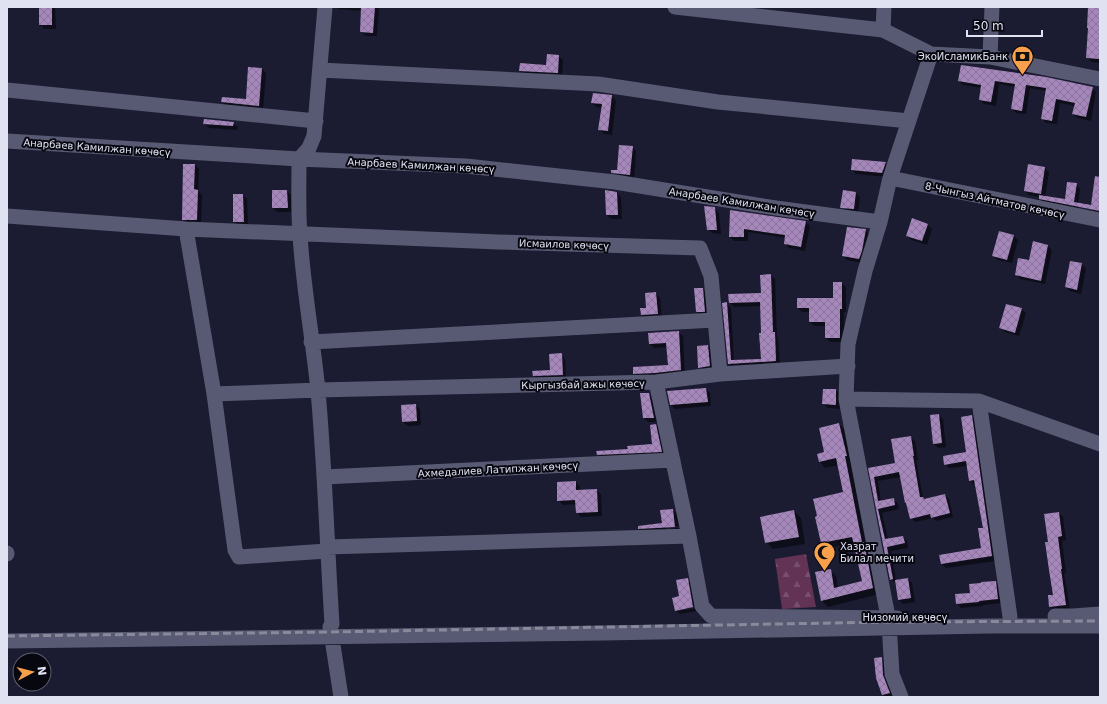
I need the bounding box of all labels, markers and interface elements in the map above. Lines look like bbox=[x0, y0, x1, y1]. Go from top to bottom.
scale bar bbox=[967, 12, 1042, 38]
text: 50 m bbox=[973, 19, 1004, 33]
bank icon: ЭкоИсламикБанк bbox=[1010, 43, 1036, 76]
place label: ЭкоИсламикБанк bbox=[918, 51, 1008, 62]
street label: Анарбаев Камилжан көчөсү bbox=[23, 137, 171, 158]
street label: Анарбаев Камилжан көчөсү bbox=[347, 156, 495, 175]
street label: 8-Чынгыз Айтматов көчөсү bbox=[924, 180, 1066, 221]
street label: Анарбаев Камилжан көчөсү bbox=[668, 186, 816, 219]
street label: Исмаилов көчөсү bbox=[519, 237, 609, 252]
street label: Кыргызбай ажы көчөсү bbox=[521, 378, 645, 391]
street label: Ахмедалиев Латипжан көчөсү bbox=[418, 460, 579, 479]
mosque icon: Хазрат Билал мечити bbox=[811, 539, 837, 572]
place label: Хазрат Билал мечити bbox=[840, 541, 914, 564]
street label: Низомий көчөсү bbox=[863, 612, 947, 623]
north arrow bbox=[12, 652, 52, 692]
text: N bbox=[34, 665, 48, 676]

